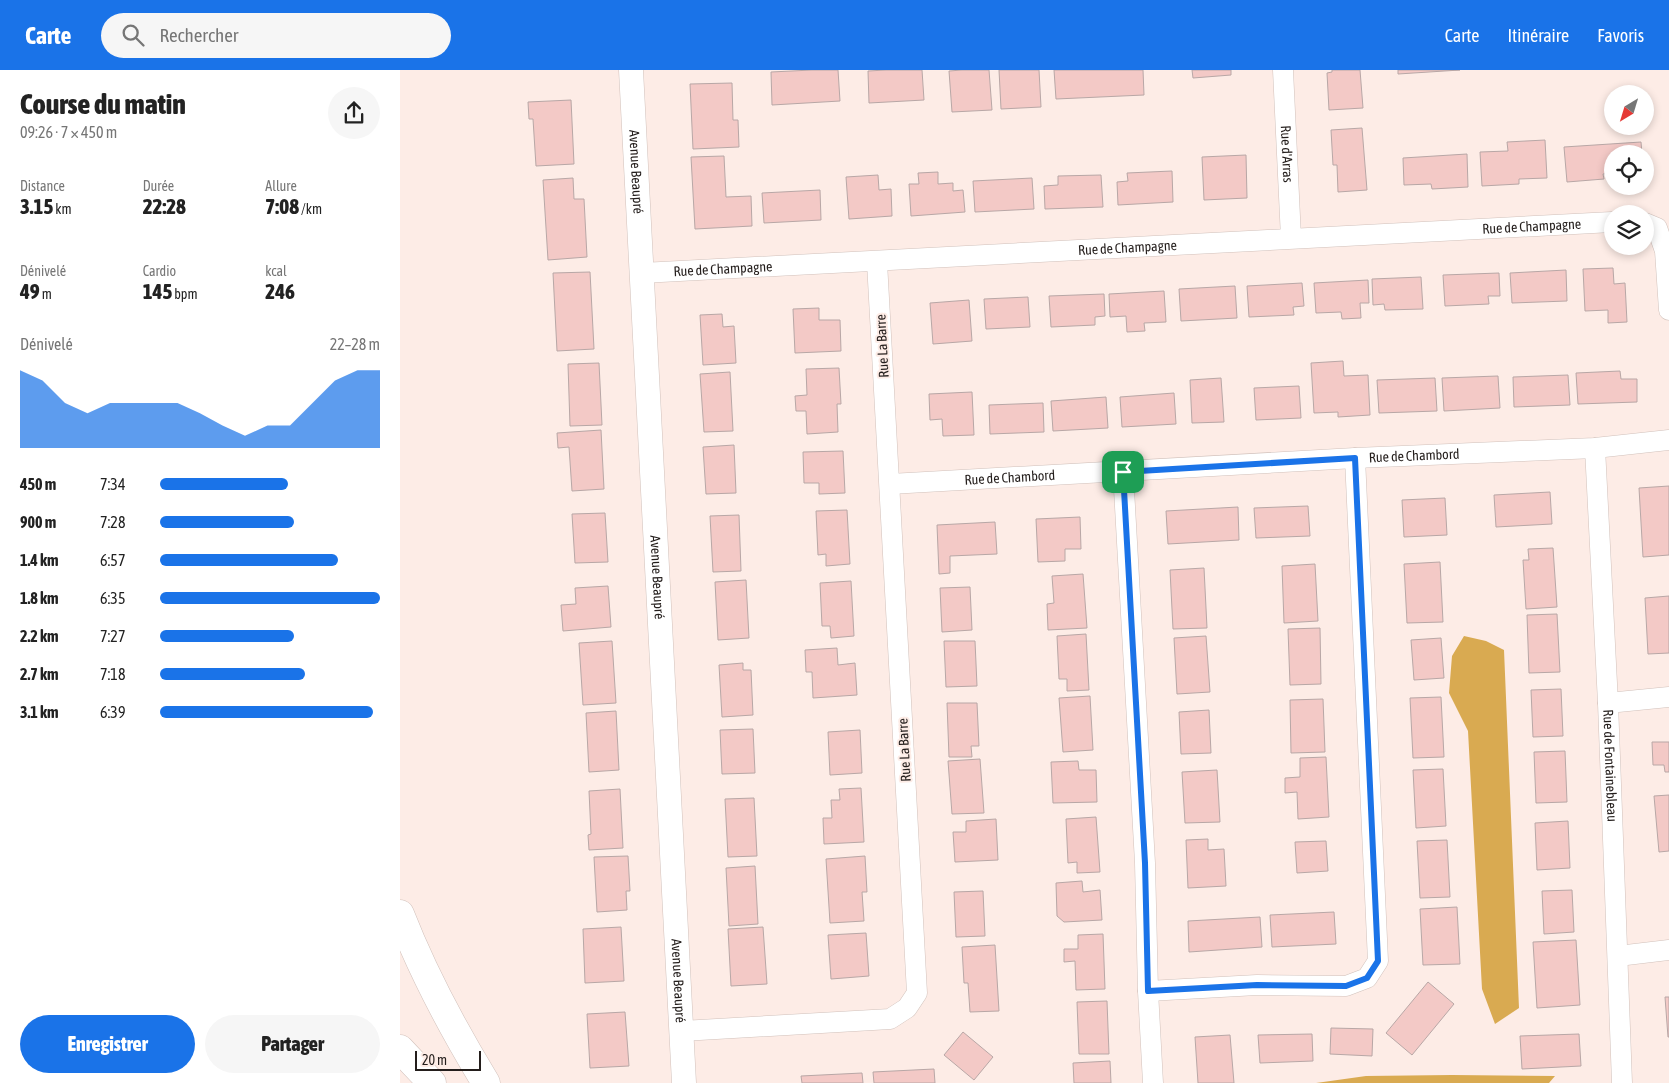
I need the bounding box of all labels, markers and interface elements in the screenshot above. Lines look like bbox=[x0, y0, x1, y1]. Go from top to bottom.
search box bbox=[101, 13, 451, 58]
icon: search bbox=[119, 21, 147, 49]
text: Carte bbox=[25, 22, 71, 49]
text: Rechercher bbox=[159, 24, 238, 46]
text: Carte bbox=[1445, 25, 1479, 46]
text: Itinéraire bbox=[1507, 25, 1569, 46]
text: Favoris bbox=[1597, 25, 1644, 46]
north arrow bbox=[1604, 85, 1654, 135]
map controls bbox=[1604, 85, 1654, 255]
button: share bbox=[328, 87, 380, 139]
text: Course du matin bbox=[20, 88, 186, 120]
text: 09:26 · 7 × 450 m bbox=[20, 123, 117, 141]
street label: Rue d'Arras bbox=[1278, 125, 1296, 183]
street label: Avenue Beaupré bbox=[626, 129, 647, 214]
button: locate bbox=[1604, 145, 1654, 195]
text: Distance bbox=[20, 178, 65, 194]
text: Durée bbox=[143, 178, 174, 194]
text: Allure bbox=[265, 178, 297, 194]
text: 3.15 bbox=[20, 194, 53, 218]
text: 22:28 bbox=[143, 194, 186, 218]
text: 7:08 bbox=[265, 194, 299, 218]
text: km bbox=[53, 201, 72, 217]
text: /km bbox=[299, 201, 322, 217]
button: layers bbox=[1604, 205, 1654, 255]
street label: Rue de Champagne bbox=[1482, 216, 1582, 237]
street label: Rue de Champagne bbox=[1077, 237, 1177, 258]
street label: Rue de Champagne bbox=[673, 258, 773, 279]
text: Dénivelé bbox=[20, 263, 66, 279]
text: Cardio bbox=[143, 263, 176, 279]
text: kcal bbox=[265, 263, 287, 279]
text: 49 bbox=[20, 279, 40, 303]
text: 145 bbox=[143, 279, 172, 303]
text: 246 bbox=[265, 279, 295, 303]
text: m bbox=[40, 286, 52, 302]
text: bpm bbox=[172, 286, 198, 302]
street label: Rue La Barre bbox=[872, 314, 892, 378]
text: Dénivelé bbox=[20, 335, 73, 353]
text: 22–28 m bbox=[330, 335, 380, 353]
street label: Rue de Chambord bbox=[1369, 446, 1460, 465]
pin bbox=[1102, 451, 1144, 493]
icon: arrive bbox=[1109, 458, 1137, 486]
street label: Rue de Chambord bbox=[964, 467, 1056, 488]
text: 450 m bbox=[20, 475, 56, 493]
text: 7:34 bbox=[100, 475, 125, 493]
text: 900 m bbox=[20, 513, 56, 531]
text: 7:28 bbox=[100, 513, 125, 531]
street label: Avenue Beaupré bbox=[647, 535, 668, 620]
text: 1.4 km bbox=[20, 551, 59, 569]
text: 6:57 bbox=[100, 551, 125, 569]
text: 1.8 km bbox=[20, 589, 59, 607]
text: 6:35 bbox=[100, 589, 125, 607]
text: 2.2 km bbox=[20, 627, 59, 645]
text: 7:27 bbox=[100, 627, 125, 645]
text: 2.7 km bbox=[20, 665, 59, 683]
text: 7:18 bbox=[100, 665, 125, 683]
text: 3.1 km bbox=[20, 703, 59, 721]
text: 6:39 bbox=[100, 703, 125, 721]
street label: Rue de Fontainebleau bbox=[1600, 709, 1620, 822]
street label: Rue La Barre bbox=[894, 718, 914, 782]
street label: Avenue Beaupré bbox=[668, 938, 689, 1023]
button: Enregistrer bbox=[20, 1015, 195, 1073]
button: Partager bbox=[205, 1015, 380, 1073]
scale bar bbox=[415, 1048, 481, 1071]
text: 20 m bbox=[422, 1052, 447, 1068]

